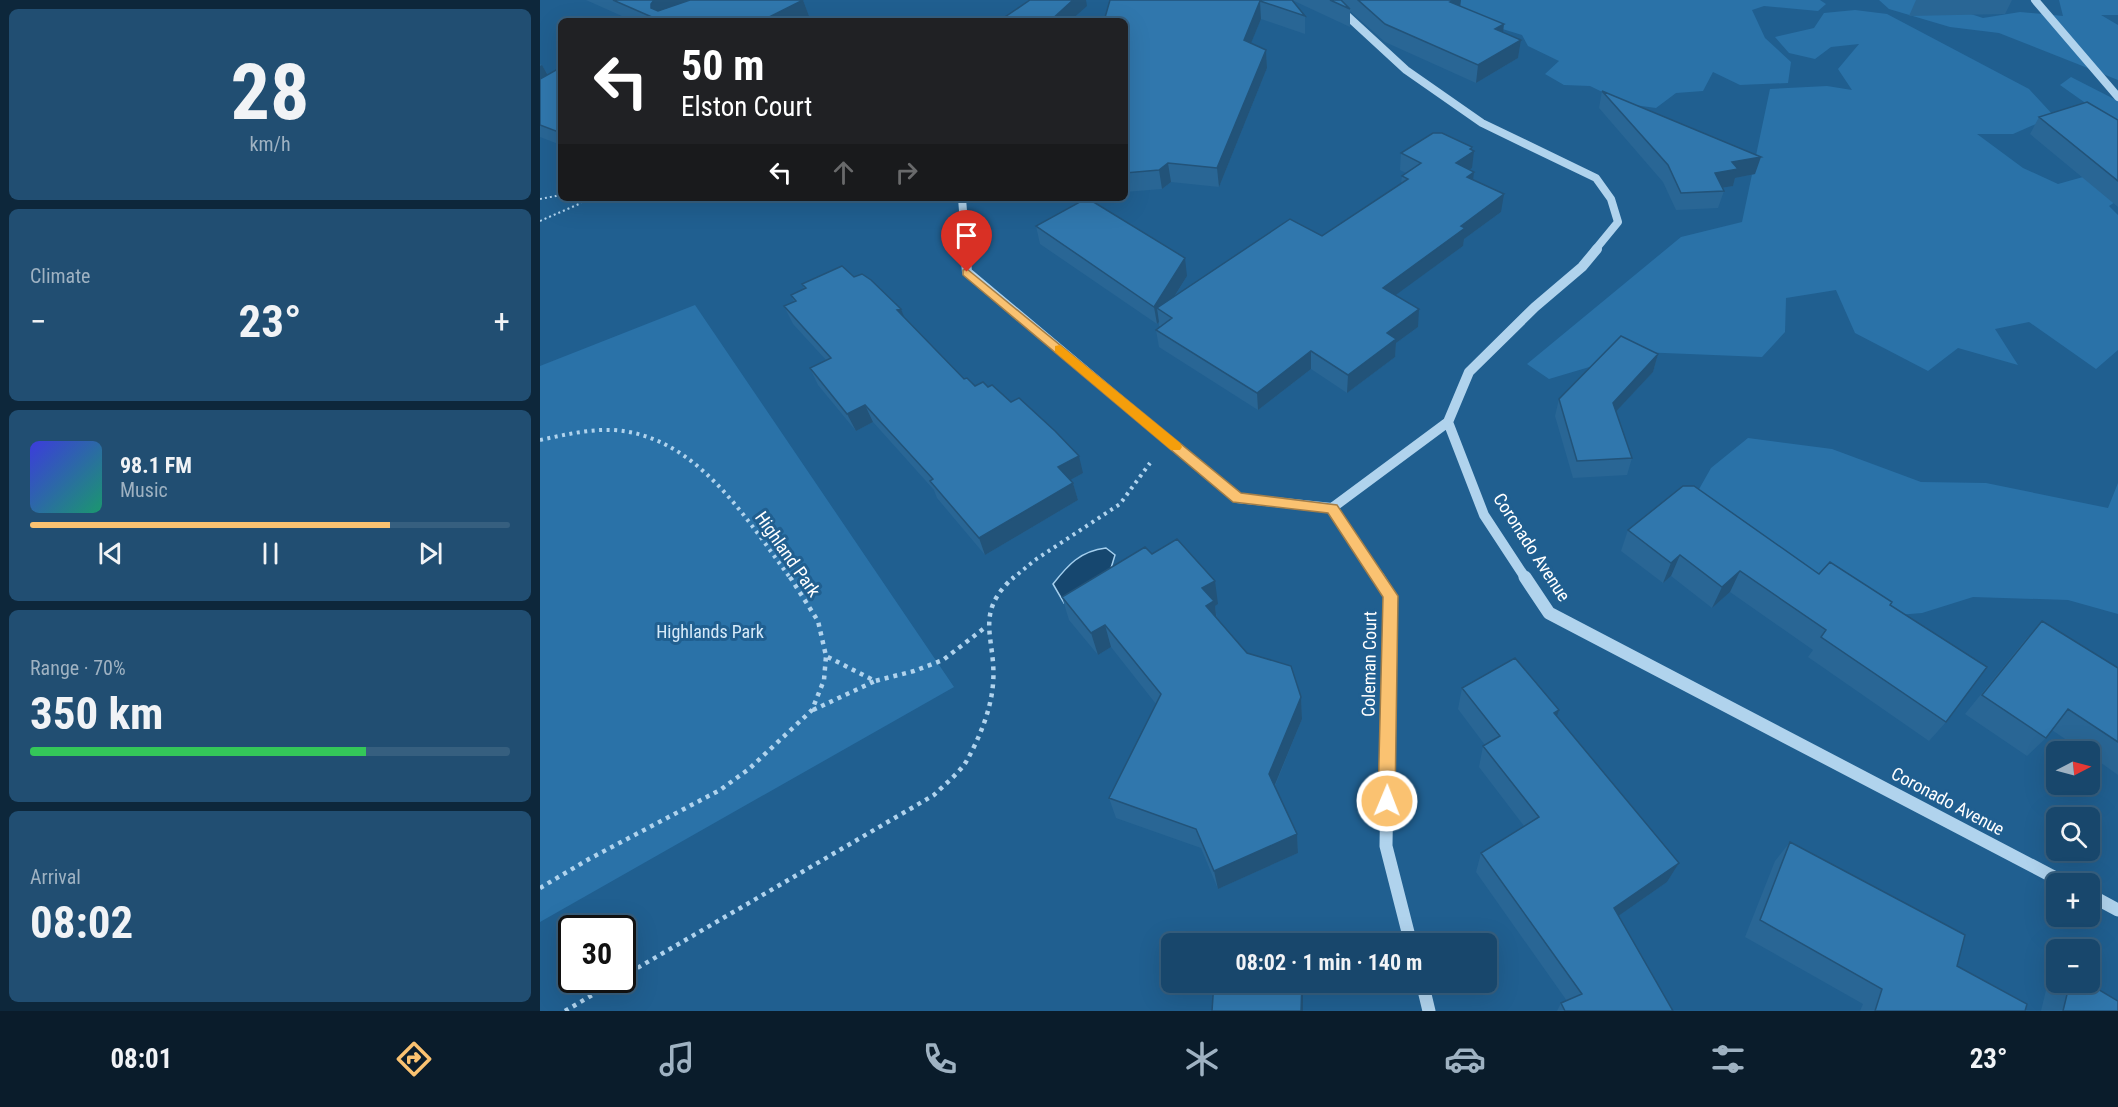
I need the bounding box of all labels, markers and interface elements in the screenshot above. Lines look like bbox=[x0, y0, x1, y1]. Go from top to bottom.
text: 50 m bbox=[681, 41, 764, 90]
icon: left bbox=[582, 42, 660, 120]
text: 28 bbox=[231, 47, 309, 138]
text: Elston Court bbox=[681, 91, 812, 123]
text: km/h bbox=[249, 132, 291, 156]
icon: left bbox=[764, 156, 797, 189]
icon: ahead bbox=[827, 156, 860, 189]
icon: right bbox=[890, 156, 923, 189]
pin bbox=[941, 210, 992, 272]
icon: arrive bbox=[950, 219, 983, 252]
text: Climate bbox=[30, 264, 90, 288]
text: 23° bbox=[239, 295, 302, 348]
text: − bbox=[30, 302, 47, 341]
text: + bbox=[494, 302, 510, 341]
text: 98.1 FM bbox=[120, 453, 192, 478]
text: Music bbox=[120, 478, 168, 502]
street label: Coronado Avenue bbox=[1489, 489, 1575, 605]
street label: Highland Park bbox=[751, 507, 825, 601]
icon: previous bbox=[94, 537, 127, 570]
icon: pause bbox=[254, 537, 287, 570]
icon: next bbox=[414, 537, 447, 570]
street label: Coleman Court bbox=[1358, 611, 1380, 717]
park label: Highlands Park bbox=[656, 621, 764, 642]
text: Range · 70% bbox=[30, 656, 126, 680]
text: 350 km bbox=[30, 687, 163, 740]
north arrow bbox=[2046, 741, 2100, 795]
map controls bbox=[2046, 741, 2100, 993]
street label: Coronado Avenue bbox=[1888, 762, 2008, 840]
position arrow bbox=[1355, 769, 1419, 833]
button: search bbox=[2046, 807, 2100, 861]
text: Arrival bbox=[30, 865, 81, 889]
button: + bbox=[2046, 873, 2100, 927]
text: 08:02 bbox=[30, 896, 133, 949]
speed limit sign: 30 bbox=[558, 915, 636, 993]
button: − bbox=[2046, 939, 2100, 993]
text: 08:02 · 1 min · 140 m bbox=[1236, 950, 1422, 975]
icon: directions bbox=[393, 1038, 435, 1080]
icon: music bbox=[656, 1038, 698, 1080]
icon: phone bbox=[919, 1038, 961, 1080]
icon: climate bbox=[1181, 1038, 1223, 1080]
icon: car bbox=[1444, 1038, 1486, 1080]
icon: filters bbox=[1707, 1038, 1749, 1080]
text: 08:01 bbox=[110, 1043, 172, 1075]
text: 23° bbox=[1970, 1043, 2008, 1075]

